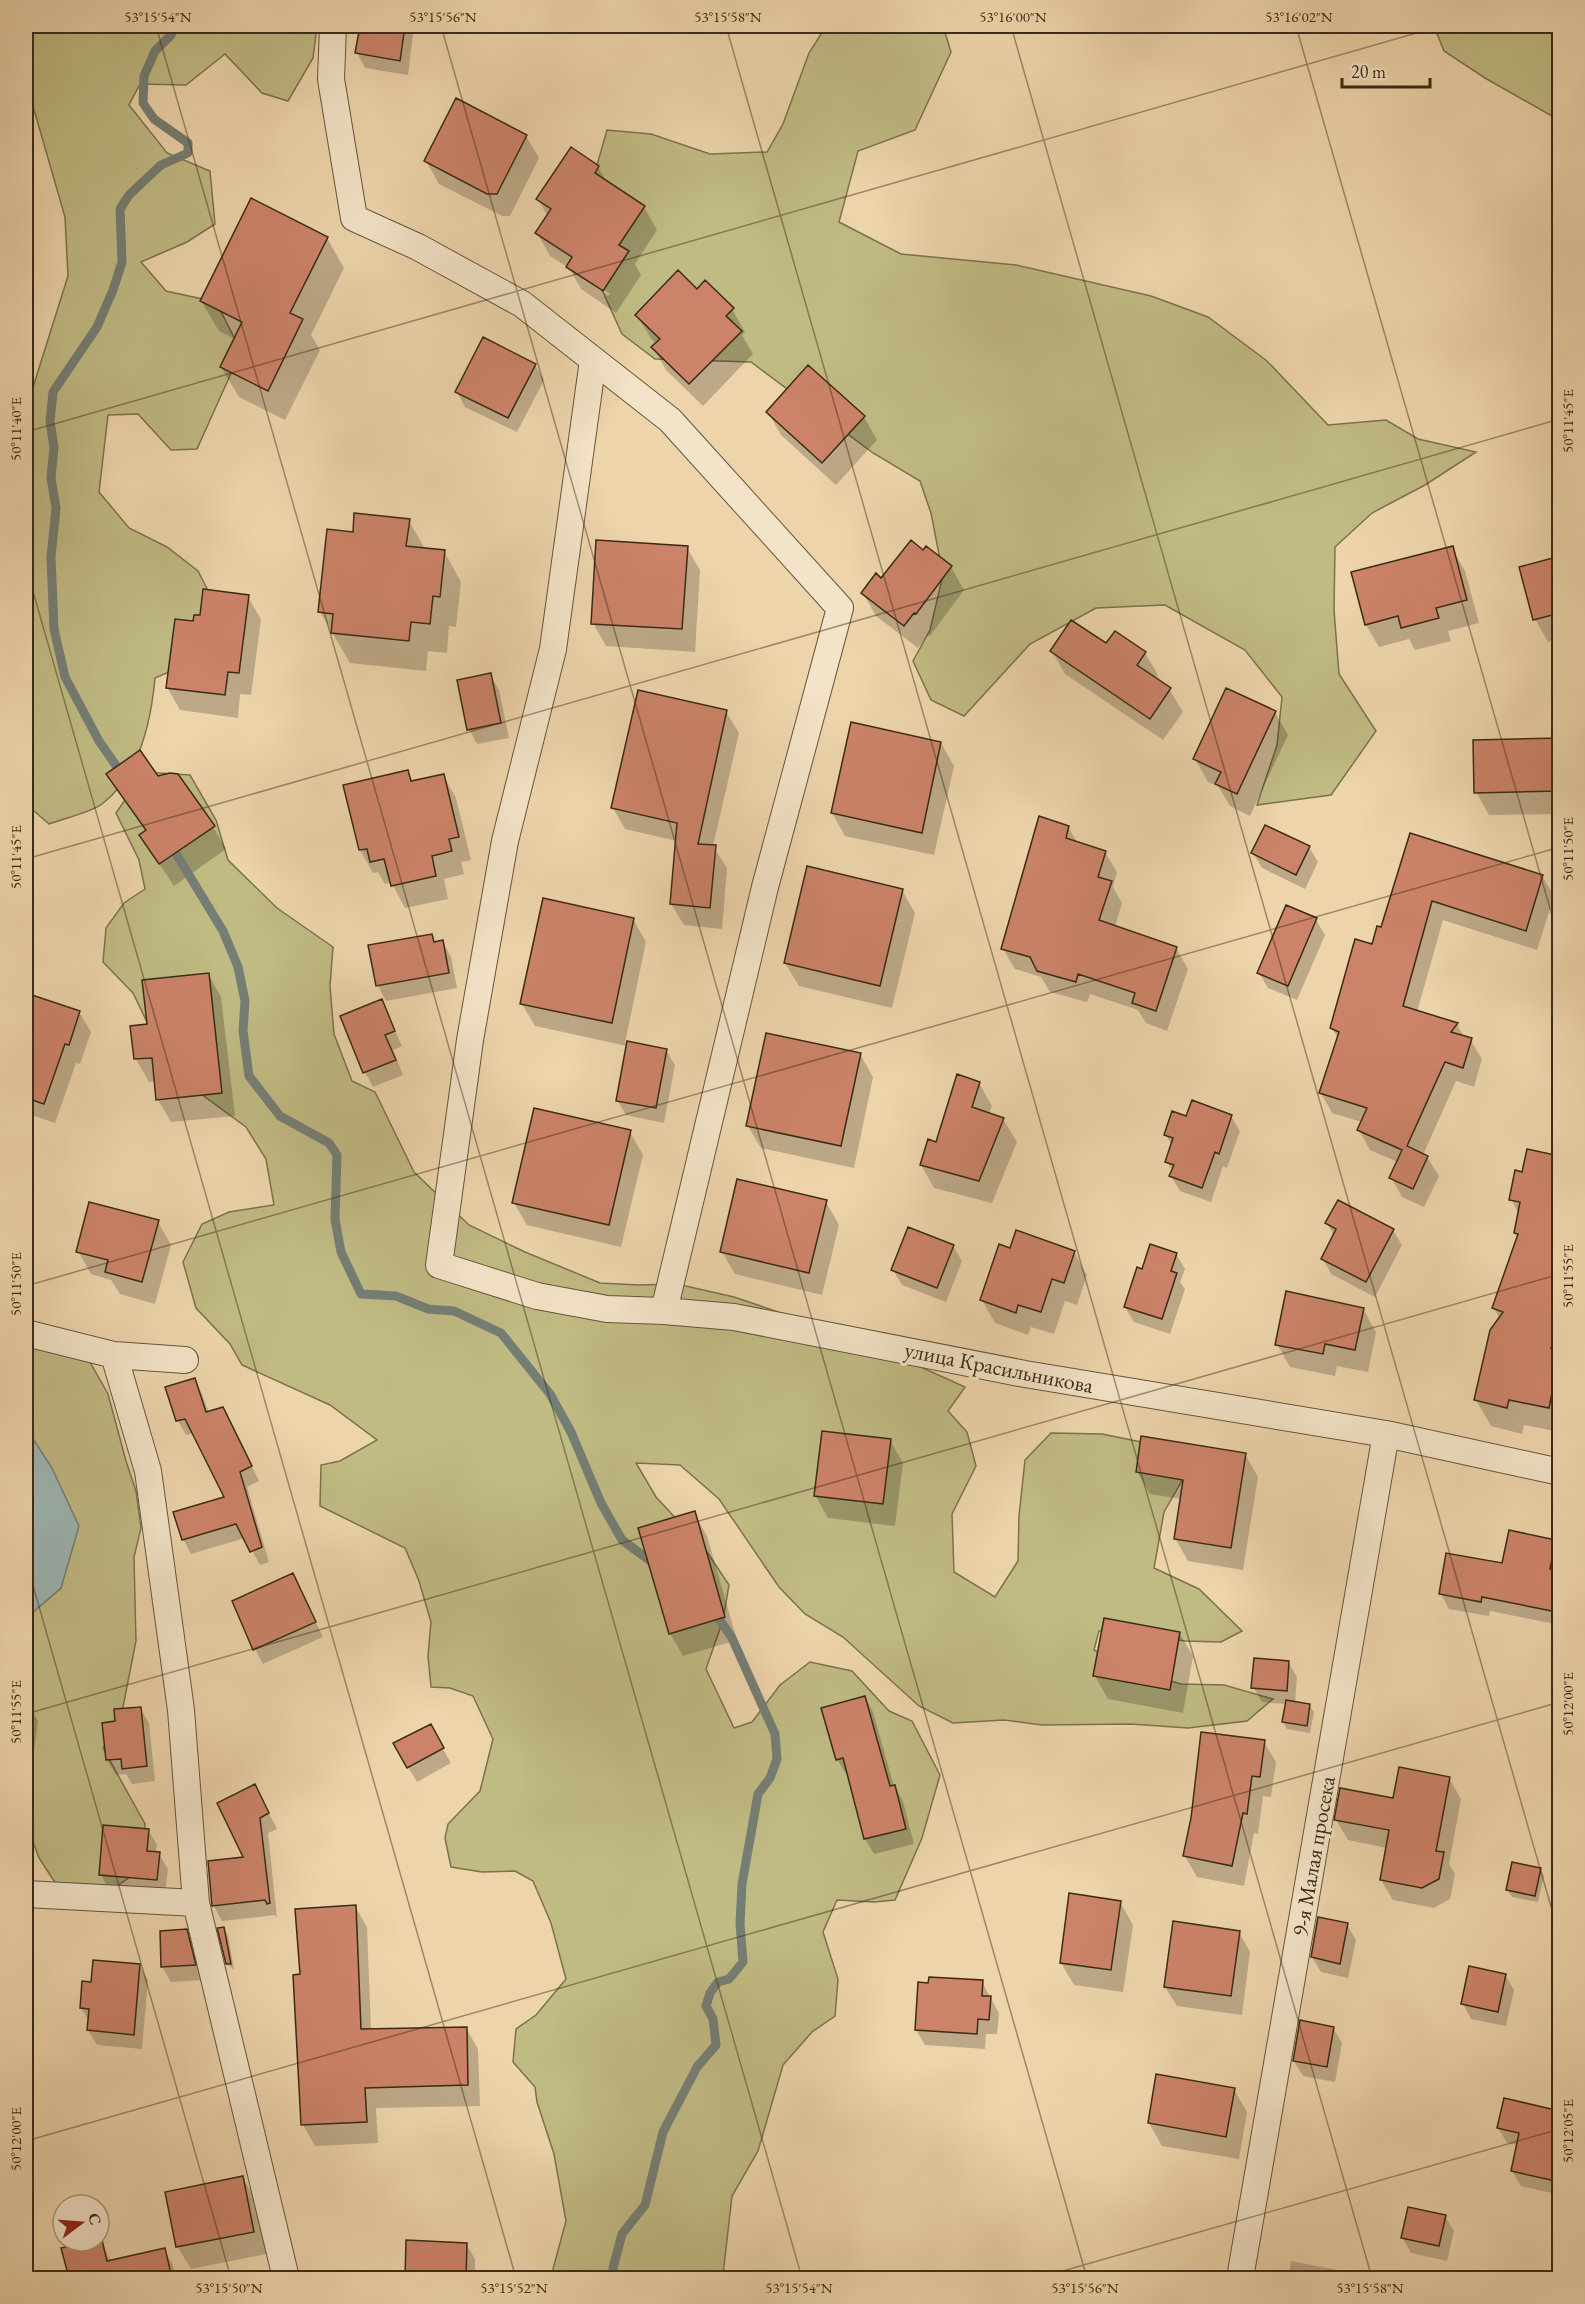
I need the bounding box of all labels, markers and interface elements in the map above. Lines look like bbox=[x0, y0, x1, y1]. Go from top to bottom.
text: 53°15'54"N bbox=[124, 7, 192, 26]
text: 53°15'56"N bbox=[409, 7, 477, 26]
text: 53°15'58"N bbox=[694, 7, 762, 26]
text: 53°16'00"N bbox=[979, 7, 1047, 26]
text: 53°16'02"N bbox=[1265, 7, 1333, 26]
scale bar bbox=[1342, 51, 1430, 89]
text: 20 m bbox=[1351, 60, 1386, 83]
text: 50°11'45"E bbox=[1558, 388, 1577, 453]
text: 50°11'40"E bbox=[6, 396, 25, 461]
text: 50°11'50"E bbox=[1558, 816, 1577, 881]
text: 50°11'45"E bbox=[6, 824, 25, 889]
text: 50°11'55"E bbox=[1558, 1243, 1577, 1308]
text: 50°11'50"E bbox=[6, 1251, 25, 1316]
street label: улица Красильникова bbox=[902, 1335, 1096, 1400]
text: 50°12'00"E bbox=[1558, 1671, 1577, 1736]
text: 50°11'55"E bbox=[6, 1679, 25, 1744]
street label: 9-я Малая просека bbox=[1285, 1774, 1342, 1938]
text: 50°12'05"E bbox=[1558, 2098, 1577, 2163]
text: 50°12'00"E bbox=[6, 2106, 25, 2171]
north arrow bbox=[51, 2193, 111, 2253]
text: С bbox=[83, 2211, 107, 2227]
text: 53°15'50"N bbox=[195, 2278, 263, 2297]
text: 53°15'52"N bbox=[480, 2278, 548, 2297]
text: 53°15'54"N bbox=[765, 2278, 833, 2297]
text: 53°15'56"N bbox=[1051, 2278, 1119, 2297]
text: 53°15'58"N bbox=[1336, 2278, 1404, 2297]

